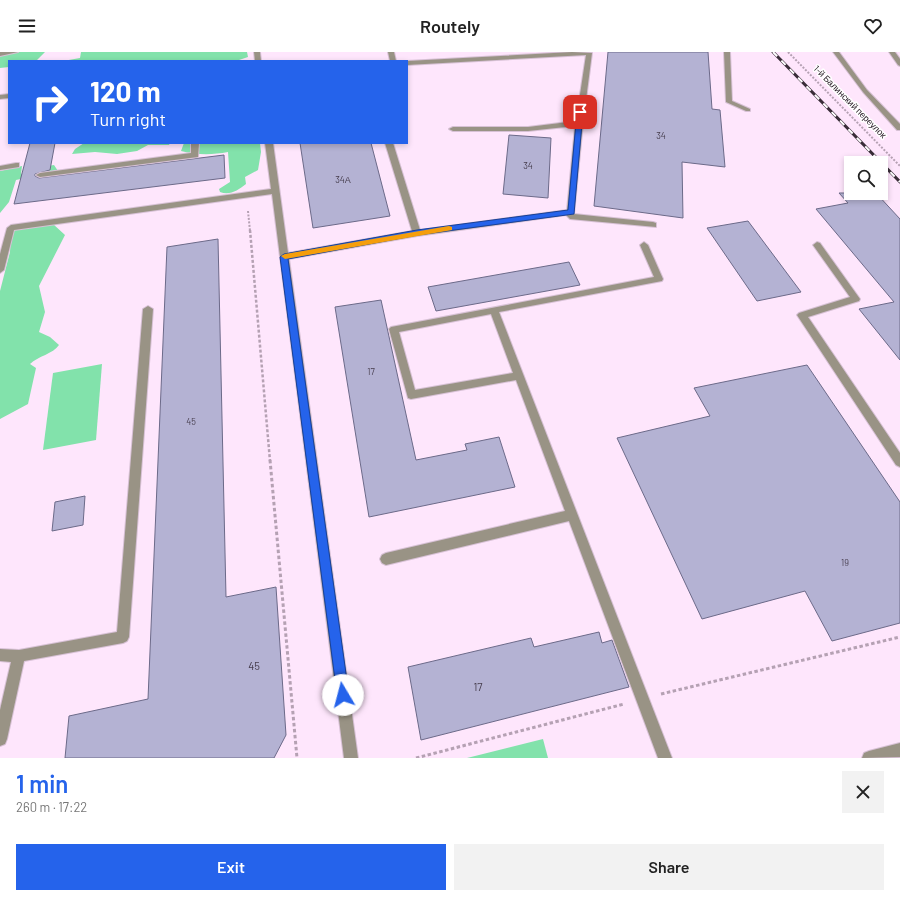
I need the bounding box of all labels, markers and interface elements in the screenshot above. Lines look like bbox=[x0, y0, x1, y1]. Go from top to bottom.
icon: menu bbox=[16, 15, 38, 37]
text: Routely bbox=[420, 15, 480, 37]
icon: heart bbox=[862, 15, 884, 37]
street label: 1-й Балинский переулок bbox=[812, 63, 889, 140]
text: 120 m bbox=[90, 74, 161, 108]
icon: right bbox=[24, 76, 76, 128]
pin bbox=[563, 95, 597, 129]
icon: arrive bbox=[569, 101, 591, 123]
text: Turn right bbox=[90, 108, 166, 130]
house number: 34 bbox=[656, 130, 666, 141]
map controls bbox=[844, 156, 888, 200]
button: search bbox=[844, 156, 888, 200]
house number: 34 bbox=[523, 160, 533, 171]
house number: 34А bbox=[335, 174, 351, 185]
house number: 17 bbox=[367, 366, 375, 377]
house number: 45 bbox=[186, 416, 196, 427]
house number: 19 bbox=[841, 557, 849, 568]
house number: 45 bbox=[248, 659, 260, 672]
position arrow bbox=[322, 674, 364, 716]
house number: 17 bbox=[473, 680, 483, 693]
text: 1 min bbox=[16, 769, 68, 798]
button: close bbox=[842, 771, 884, 813]
text: 260 m · 17:22 bbox=[16, 799, 87, 815]
button: Exit bbox=[16, 844, 446, 890]
button: Share bbox=[454, 844, 884, 890]

